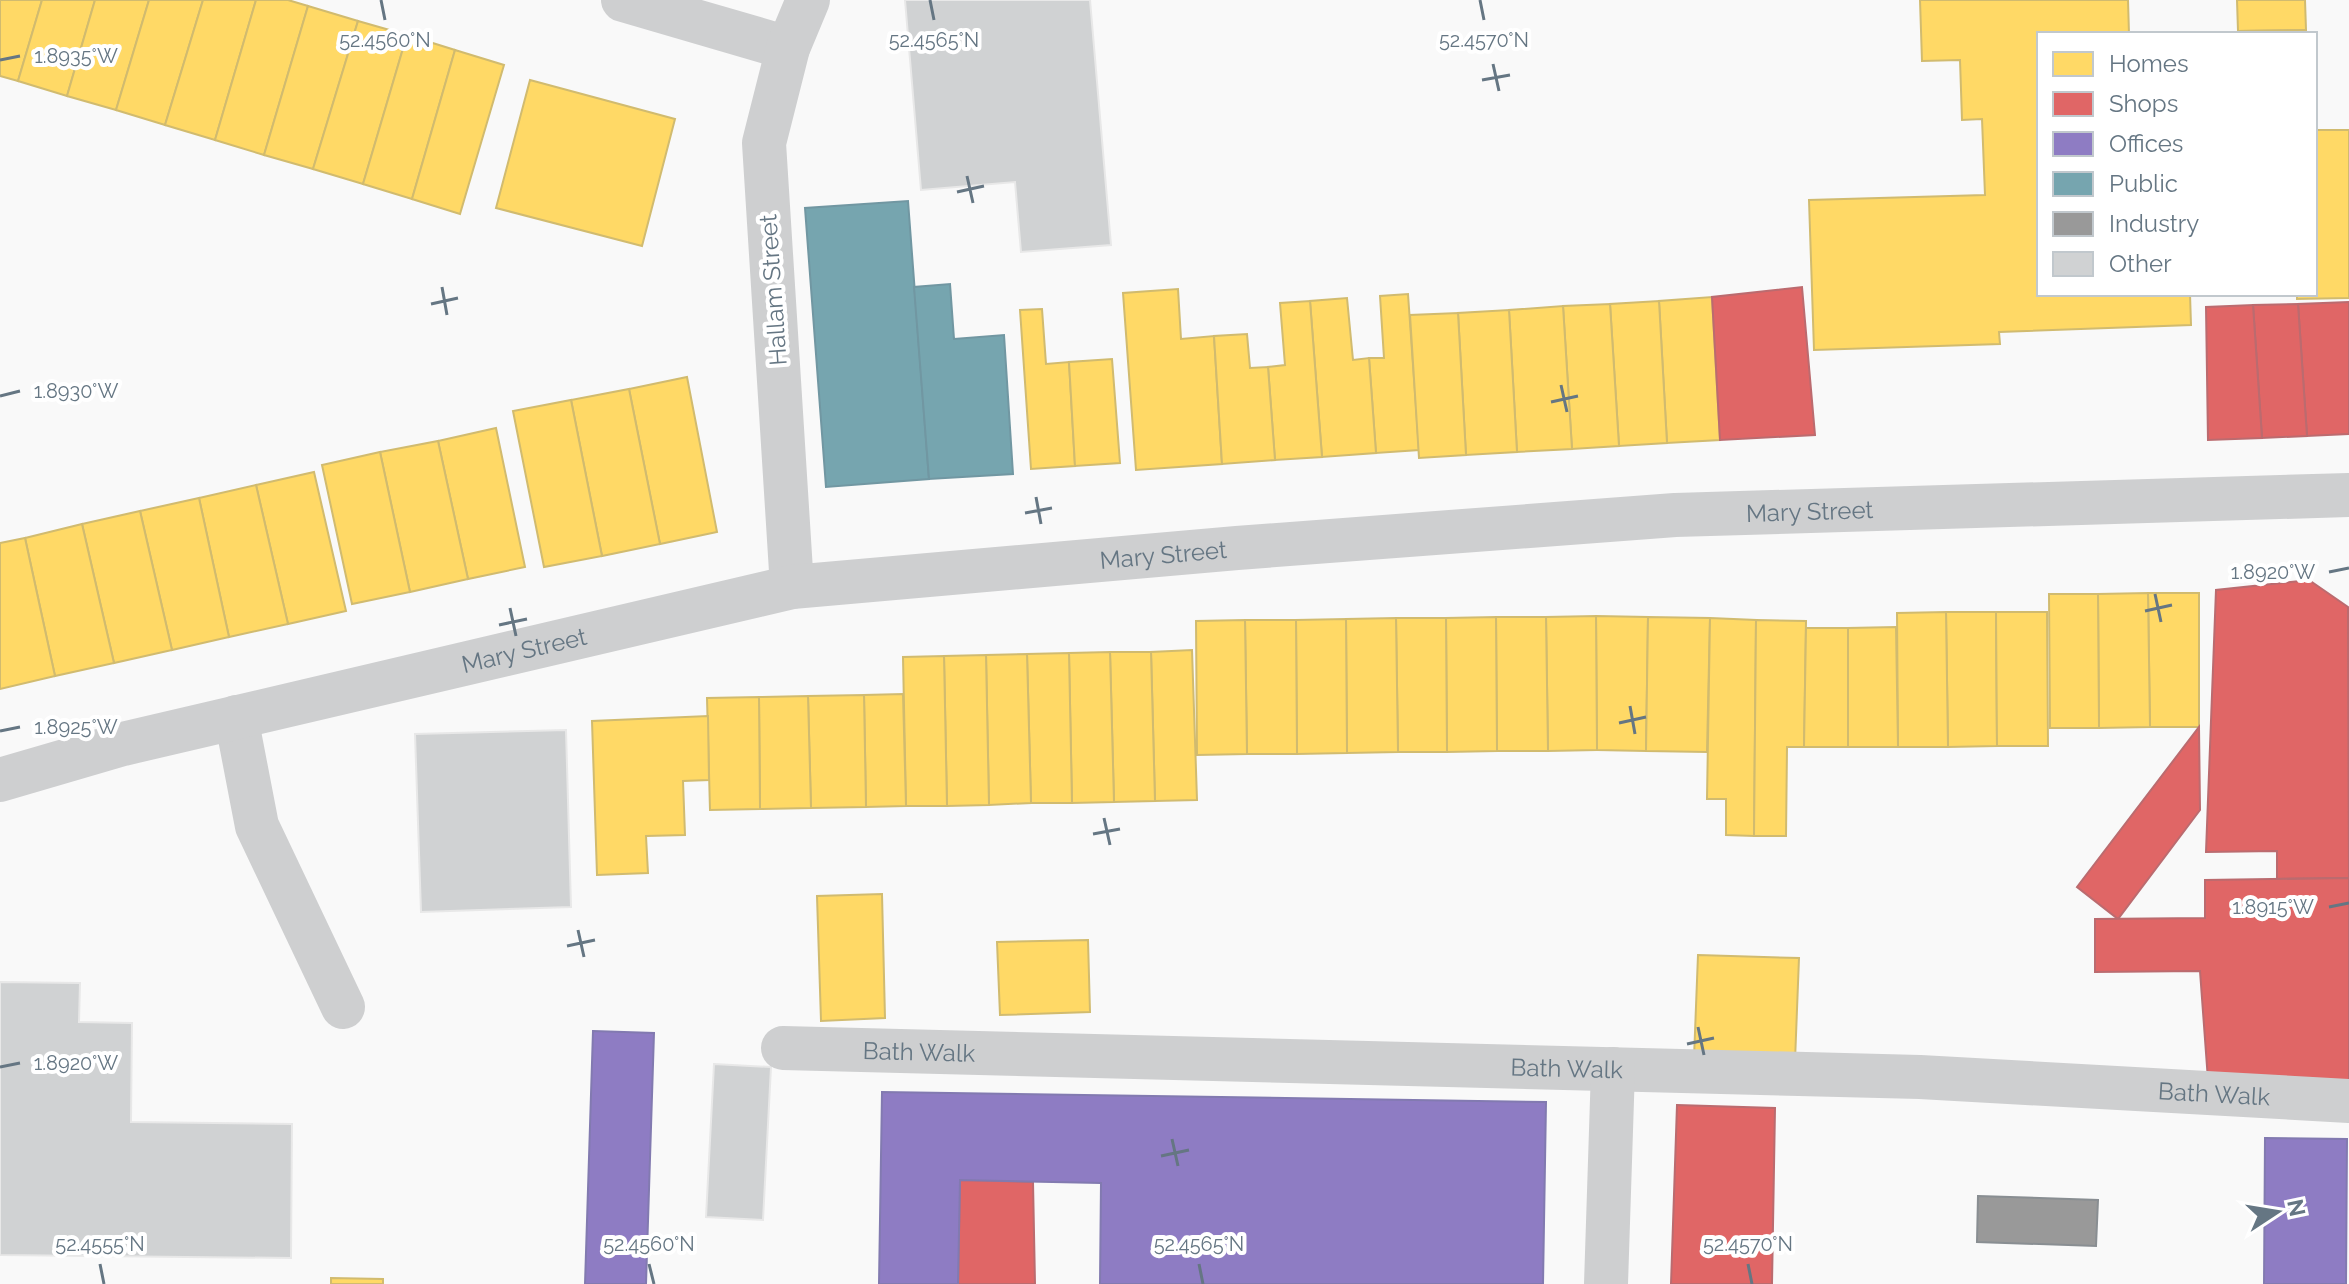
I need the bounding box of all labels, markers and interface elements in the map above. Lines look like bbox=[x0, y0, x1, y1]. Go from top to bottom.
text: 52.4560°N bbox=[339, 28, 431, 52]
text: 52.4565°N bbox=[889, 28, 979, 52]
text: 52.4570°N bbox=[1439, 28, 1529, 52]
legend bbox=[2037, 32, 2317, 296]
text: 1.8935°W bbox=[34, 44, 118, 68]
text: Homes bbox=[2109, 49, 2189, 78]
text: Shops bbox=[2109, 89, 2178, 118]
text: Offices bbox=[2109, 129, 2183, 158]
text: Public bbox=[2109, 169, 2178, 198]
text: Industry bbox=[2109, 209, 2199, 238]
street label: Hallam Street bbox=[753, 213, 793, 367]
text: Other bbox=[2109, 249, 2172, 278]
text: 1.8930°W bbox=[34, 379, 118, 403]
street label: Mary Street bbox=[1745, 495, 1874, 527]
street label: Mary Street bbox=[1098, 534, 1228, 574]
text: 1.8920°W bbox=[2231, 560, 2315, 584]
street label: Mary Street bbox=[459, 621, 589, 679]
text: 1.8925°W bbox=[34, 715, 118, 739]
text: 1.8915°W bbox=[2232, 895, 2314, 919]
street label: Bath Walk bbox=[862, 1036, 976, 1067]
text: 1.8920°W bbox=[34, 1051, 118, 1075]
street label: Bath Walk bbox=[1510, 1052, 1624, 1084]
street label: Bath Walk bbox=[2157, 1076, 2271, 1111]
north arrow bbox=[2237, 1172, 2317, 1252]
text: N bbox=[2282, 1197, 2311, 1219]
text: 52.4555°N bbox=[55, 1232, 145, 1256]
text: 52.4560°N bbox=[603, 1232, 695, 1256]
text: 52.4565°N bbox=[1154, 1232, 1244, 1256]
text: 52.4570°N bbox=[1703, 1232, 1793, 1256]

